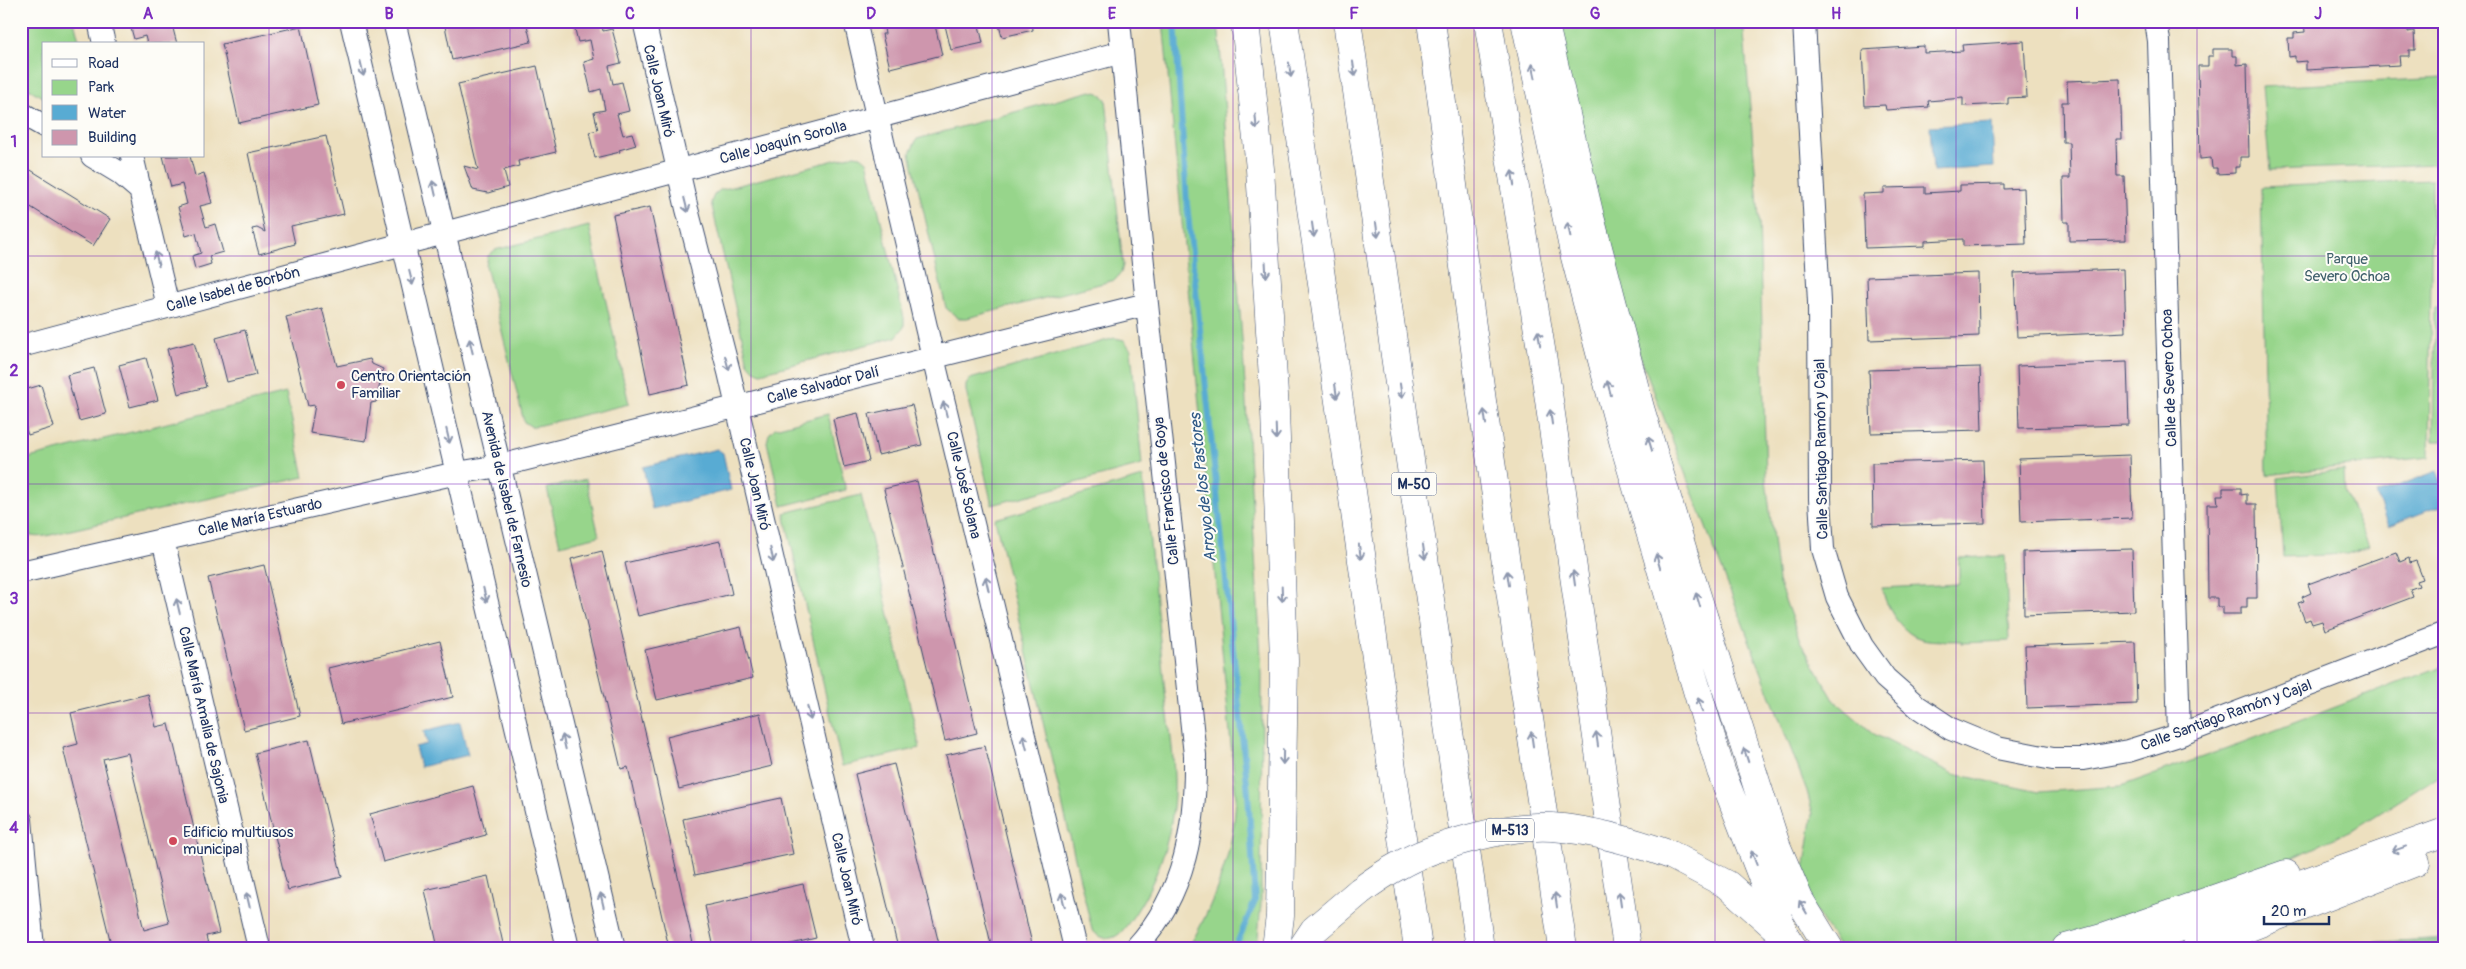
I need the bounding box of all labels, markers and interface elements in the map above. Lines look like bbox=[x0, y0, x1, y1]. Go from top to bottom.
text: A bbox=[143, 4, 154, 24]
text: B bbox=[384, 4, 394, 24]
text: C bbox=[625, 4, 635, 24]
text: D bbox=[866, 4, 876, 24]
text: E bbox=[1108, 4, 1117, 24]
text: F bbox=[1349, 4, 1359, 24]
text: G bbox=[1590, 4, 1601, 24]
text: H bbox=[1831, 4, 1841, 24]
text: I bbox=[2075, 4, 2079, 24]
text: J bbox=[2314, 4, 2322, 24]
legend bbox=[42, 42, 205, 158]
street label: Calle Joan Miró bbox=[639, 43, 678, 139]
text: Road bbox=[88, 54, 119, 73]
one-way arrow bbox=[358, 60, 367, 76]
one-way arrow bbox=[1286, 61, 1296, 77]
one-way arrow bbox=[1349, 61, 1359, 77]
one-way arrow bbox=[1529, 64, 1538, 80]
text: Park bbox=[88, 78, 115, 97]
text: Water bbox=[88, 104, 127, 123]
one-way arrow bbox=[1251, 114, 1261, 130]
street label: Calle Joaquín Sorolla bbox=[718, 116, 849, 169]
text: Building bbox=[88, 128, 136, 147]
text: 1 bbox=[11, 132, 17, 152]
one-way arrow bbox=[1508, 170, 1518, 186]
one-way arrow bbox=[429, 180, 438, 196]
one-way arrow bbox=[682, 197, 691, 213]
one-way arrow bbox=[1308, 222, 1318, 238]
one-way arrow bbox=[1372, 222, 1382, 238]
one-way arrow bbox=[1564, 222, 1573, 238]
park label: Parque Severo Ochoa bbox=[2304, 250, 2390, 286]
one-way arrow bbox=[152, 251, 161, 267]
one-way arrow bbox=[1262, 261, 1271, 277]
street label: Calle Isabel de Borbón bbox=[164, 262, 302, 316]
one-way arrow bbox=[407, 270, 416, 286]
street label: Calle de Severo Ochoa bbox=[2158, 309, 2181, 447]
one-way arrow bbox=[1534, 331, 1544, 347]
one-way arrow bbox=[466, 338, 475, 354]
one-way arrow bbox=[722, 354, 732, 370]
street label: Calle Santiago Ramón y Cajal bbox=[1810, 358, 1833, 540]
text: 2 bbox=[10, 361, 19, 381]
street label: Calle Salvador Dalí bbox=[765, 362, 881, 409]
place label: Centro Orientación Familiar bbox=[351, 367, 471, 403]
marker: Centro Orientación Familiar bbox=[335, 379, 347, 391]
one-way arrow bbox=[1604, 380, 1613, 396]
one-way arrow bbox=[1331, 383, 1341, 399]
one-way arrow bbox=[1396, 383, 1406, 399]
one-way arrow bbox=[940, 402, 949, 418]
street label: Avenida de Isabel de Farnesio bbox=[477, 409, 536, 589]
one-way arrow bbox=[1546, 409, 1556, 425]
one-way arrow bbox=[1479, 410, 1489, 426]
water label: Arroyo de los Pastores bbox=[1185, 411, 1221, 563]
street label: Calle Francisco de Goya bbox=[1149, 416, 1184, 566]
one-way arrow bbox=[1271, 424, 1280, 440]
one-way arrow bbox=[444, 428, 453, 444]
street label: Calle José Solana bbox=[942, 430, 985, 541]
street label: Calle Joan Miró bbox=[735, 436, 774, 532]
one-way arrow bbox=[1645, 436, 1655, 452]
road number: M-50 bbox=[1392, 472, 1436, 496]
street label: Calle María Estuardo bbox=[196, 494, 324, 541]
one-way arrow bbox=[1355, 544, 1365, 560]
one-way arrow bbox=[1419, 544, 1429, 560]
one-way arrow bbox=[768, 546, 777, 562]
one-way arrow bbox=[1652, 553, 1662, 569]
one-way arrow bbox=[1503, 570, 1513, 586]
one-way arrow bbox=[1569, 570, 1579, 586]
one-way arrow bbox=[982, 577, 991, 593]
one-way arrow bbox=[481, 586, 490, 602]
one-way arrow bbox=[1277, 586, 1286, 602]
text: 3 bbox=[10, 589, 19, 609]
one-way arrow bbox=[1692, 592, 1702, 608]
one-way arrow bbox=[173, 598, 182, 614]
street label: Calle María Amalia de Sajonia bbox=[174, 625, 233, 806]
street label: Calle Santiago Ramón y Cajal bbox=[2138, 676, 2314, 755]
one-way arrow bbox=[1695, 697, 1705, 713]
one-way arrow bbox=[805, 705, 814, 721]
one-way arrow bbox=[1527, 731, 1537, 747]
one-way arrow bbox=[1592, 731, 1602, 747]
one-way arrow bbox=[559, 735, 568, 751]
one-way arrow bbox=[1020, 735, 1029, 751]
one-way arrow bbox=[1741, 747, 1750, 763]
one-way arrow bbox=[1278, 748, 1288, 764]
text: 4 bbox=[9, 818, 19, 838]
road number: M-513 bbox=[1486, 818, 1534, 842]
place label: Edificio multiusos municipal bbox=[183, 823, 294, 859]
street label: Calle Joan Miró bbox=[827, 831, 866, 927]
marker: Edificio multiusos municipal bbox=[167, 835, 179, 847]
one-way arrow bbox=[2392, 845, 2407, 854]
one-way arrow bbox=[1749, 851, 1759, 866]
one-way arrow bbox=[1551, 892, 1561, 908]
one-way arrow bbox=[1615, 892, 1625, 908]
one-way arrow bbox=[243, 893, 252, 909]
one-way arrow bbox=[597, 893, 606, 909]
one-way arrow bbox=[1058, 893, 1067, 909]
scale bar bbox=[2264, 894, 2328, 926]
one-way arrow bbox=[1798, 900, 1808, 914]
text: 20 m bbox=[2271, 902, 2306, 921]

